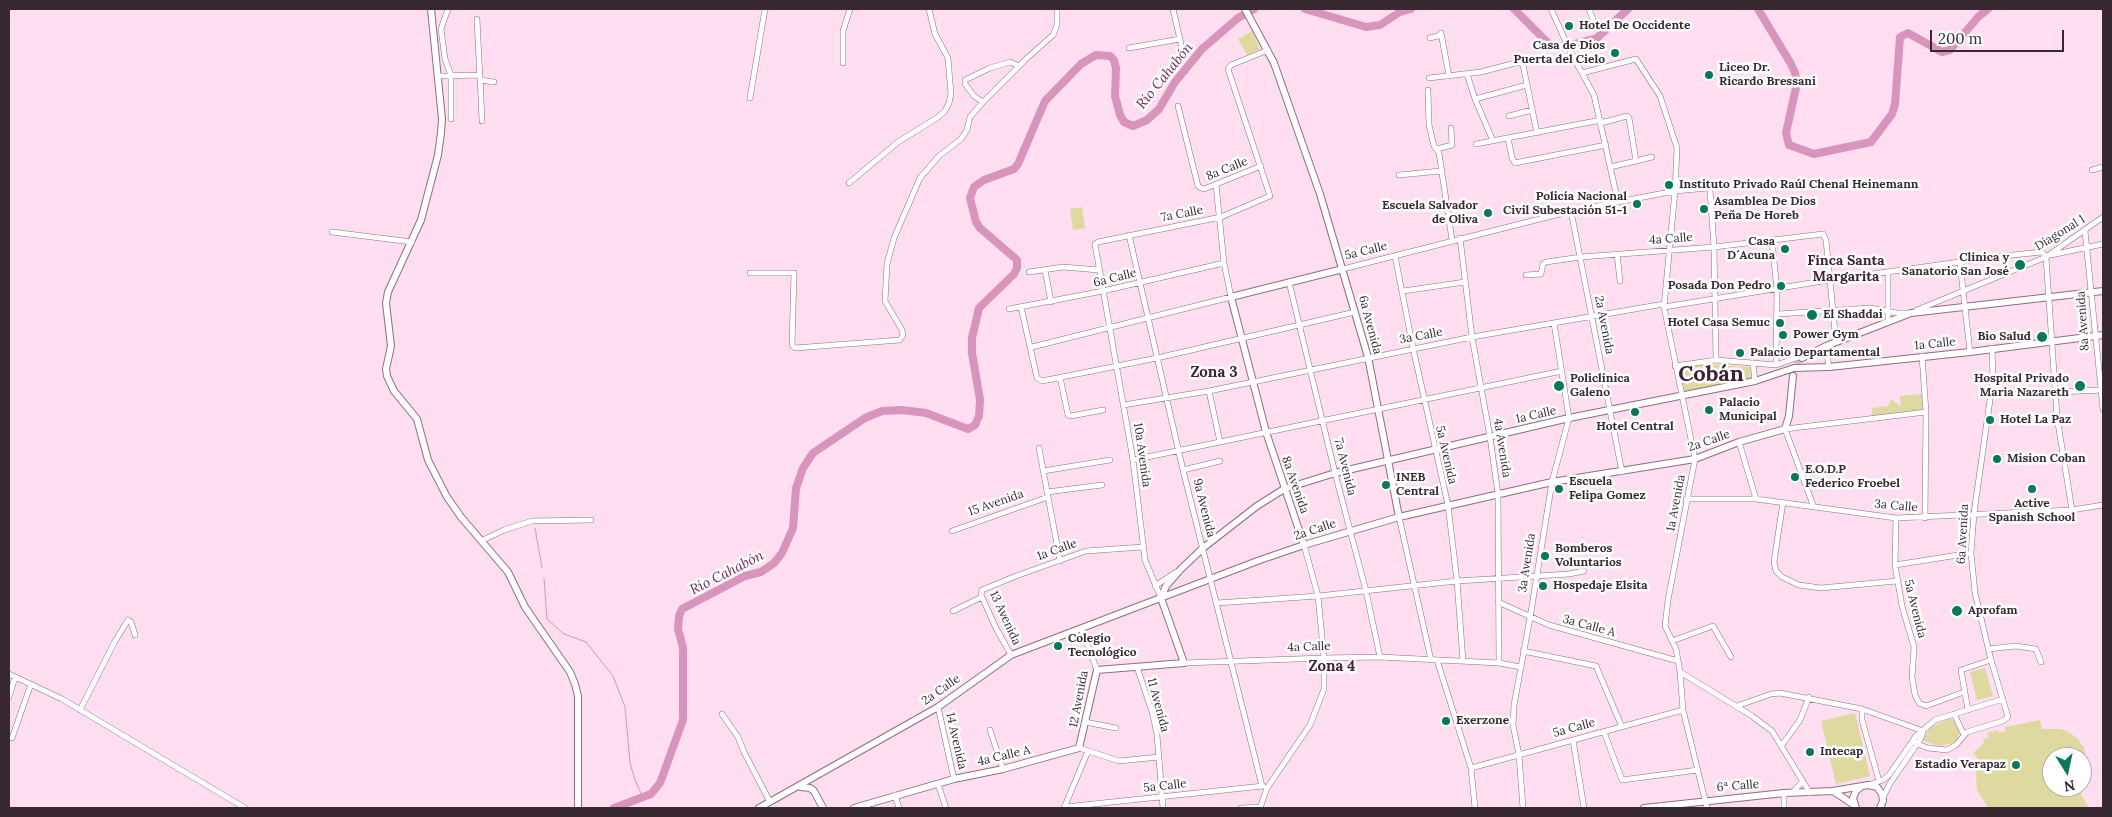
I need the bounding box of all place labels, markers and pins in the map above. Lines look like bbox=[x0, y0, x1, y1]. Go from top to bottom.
place label: Hotel De Occidente bbox=[1579, 19, 1690, 33]
marker: Hotel De Occidente bbox=[1563, 20, 1575, 32]
place label: Casa de Dios Puerta del Cielo bbox=[1514, 39, 1605, 67]
marker: Casa de Dios Puerta del Cielo bbox=[1609, 47, 1621, 59]
place label: Liceo Dr. Ricardo Bressani bbox=[1719, 61, 1816, 89]
marker: Liceo Dr. Ricardo Bressani bbox=[1703, 69, 1715, 81]
place label: Instituto Privado Raúl Chenal Heinemann bbox=[1679, 178, 1918, 192]
marker: Instituto Privado Raúl Chenal Heinemann bbox=[1663, 179, 1675, 191]
place label: Policía Nacional Civil Subestación 51-1 bbox=[1503, 190, 1627, 218]
place label: Asamblea De Dios Peña De Horeb bbox=[1714, 195, 1816, 223]
marker: Policía Nacional Civil Subestación 51-1 bbox=[1631, 198, 1643, 210]
place label: Escuela Salvador de Oliva bbox=[1382, 199, 1478, 227]
marker: Asamblea De Dios Peña De Horeb bbox=[1698, 203, 1710, 215]
marker: Escuela Salvador de Oliva bbox=[1482, 207, 1494, 219]
place label: Casa D´Acuna bbox=[1727, 235, 1775, 263]
marker: Casa D´Acuna bbox=[1779, 243, 1791, 255]
place label: Clínica y Sanatorio San José bbox=[1902, 251, 2009, 279]
marker: Clínica y Sanatorio San José bbox=[2013, 258, 2027, 272]
place label: Posada Don Pedro bbox=[1668, 279, 1771, 293]
marker: Posada Don Pedro bbox=[1775, 280, 1787, 292]
marker: El Shaddai bbox=[1805, 308, 1819, 322]
place label: El Shaddai bbox=[1823, 308, 1883, 322]
place label: Hotel Casa Semuc bbox=[1667, 316, 1770, 330]
marker: Hotel Casa Semuc bbox=[1774, 317, 1786, 329]
place label: Power Gym bbox=[1793, 328, 1859, 342]
marker: Power Gym bbox=[1777, 329, 1789, 341]
place label: Bio Salud bbox=[1978, 330, 2031, 344]
marker: Bio Salud bbox=[2035, 330, 2049, 344]
place label: Palacio Departamental bbox=[1750, 346, 1880, 360]
marker: Palacio Departamental bbox=[1734, 347, 1746, 359]
place label: Policlínica Galeno bbox=[1570, 372, 1630, 400]
place label: Hospital Privado Maria Nazareth bbox=[1974, 372, 2069, 400]
marker: Policlínica Galeno bbox=[1552, 379, 1566, 393]
marker: Hospital Privado Maria Nazareth bbox=[2073, 379, 2087, 393]
place label: Palacio Municipal bbox=[1719, 396, 1777, 424]
marker: Palacio Municipal bbox=[1703, 404, 1715, 416]
marker: Hotel Central bbox=[1629, 406, 1641, 418]
place label: Hotel La Paz bbox=[2000, 413, 2071, 427]
marker: Hotel La Paz bbox=[1984, 414, 1996, 426]
place label: Hotel Central bbox=[1596, 420, 1674, 434]
place label: Mision Coban bbox=[2007, 452, 2086, 466]
marker: Mision Coban bbox=[1991, 453, 2003, 465]
place label: E.O.D.P Federico Froebel bbox=[1805, 463, 1900, 491]
place label: INEB Central bbox=[1396, 471, 1439, 499]
marker: E.O.D.P Federico Froebel bbox=[1789, 471, 1801, 483]
place label: Escuela Felipa Gomez bbox=[1569, 475, 1646, 503]
marker: INEB Central bbox=[1380, 479, 1392, 491]
marker: Escuela Felipa Gomez bbox=[1553, 483, 1565, 495]
marker: Active Spanish School bbox=[2026, 483, 2038, 495]
place label: Active Spanish School bbox=[1989, 497, 2075, 525]
place label: Bomberos Voluntarios bbox=[1555, 542, 1622, 570]
marker: Bomberos Voluntarios bbox=[1539, 550, 1551, 562]
place label: Hospedaje Elsita bbox=[1553, 579, 1647, 593]
marker: Hospedaje Elsita bbox=[1537, 580, 1549, 592]
marker: Aprofam bbox=[1950, 604, 1964, 618]
place label: Aprofam bbox=[1968, 604, 2017, 618]
place label: Colegio Tecnológico bbox=[1068, 632, 1137, 660]
marker: Colegio Tecnológico bbox=[1052, 640, 1064, 652]
place label: Exerzone bbox=[1456, 714, 1509, 728]
marker: Exerzone bbox=[1440, 715, 1452, 727]
place label: Intecap bbox=[1820, 745, 1863, 759]
marker: Intecap bbox=[1804, 746, 1816, 758]
place label: Estadio Verapaz bbox=[1915, 758, 2006, 772]
marker: Estadio Verapaz bbox=[2010, 759, 2022, 771]

